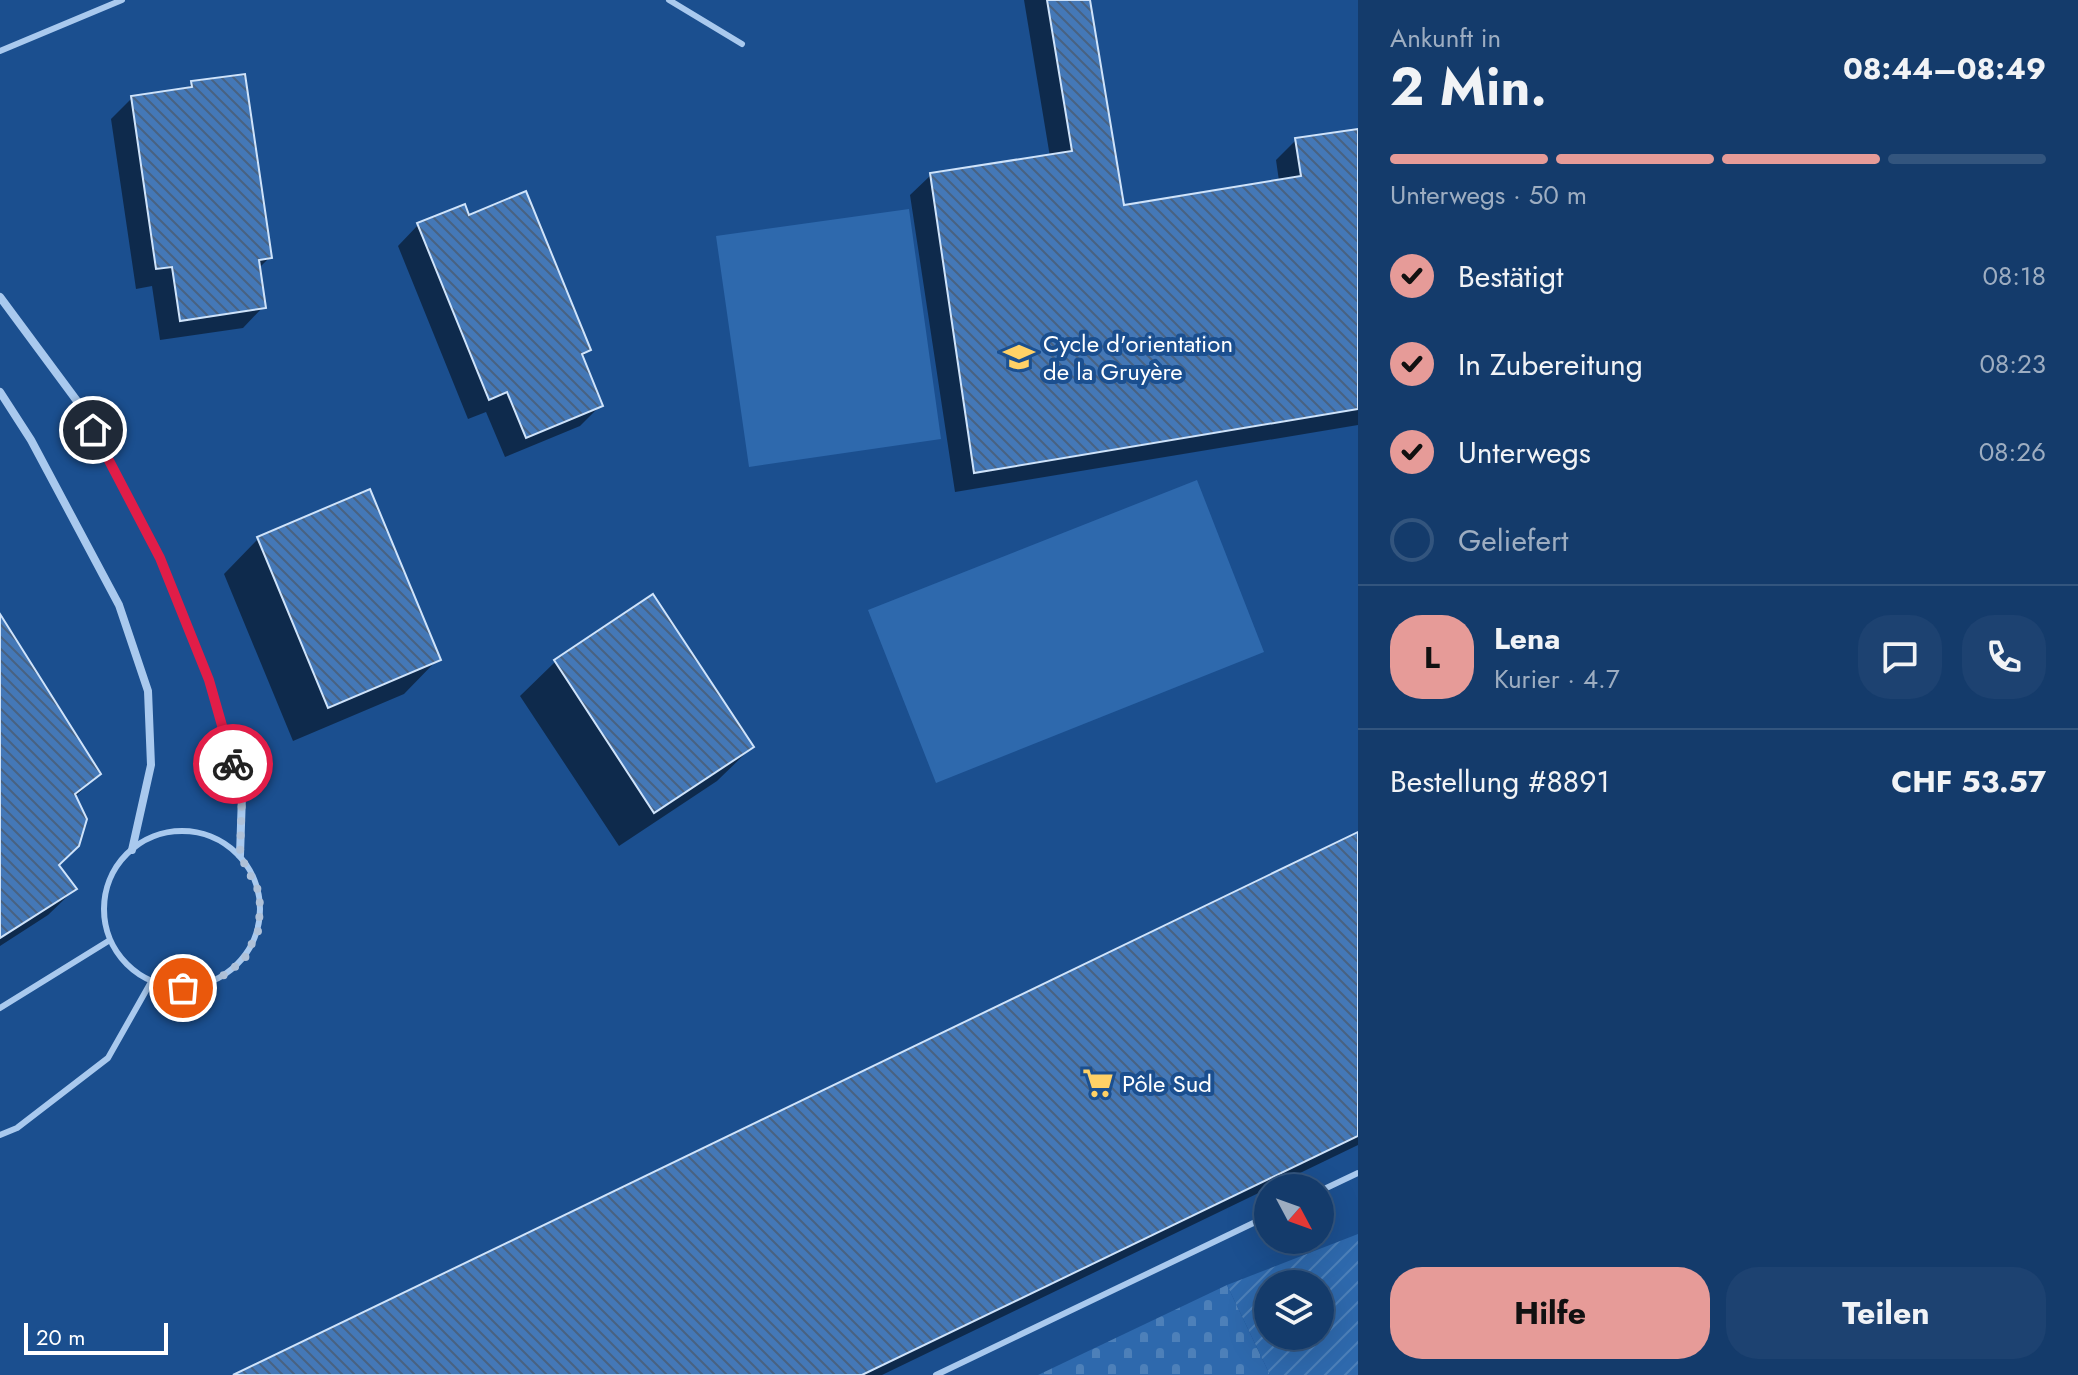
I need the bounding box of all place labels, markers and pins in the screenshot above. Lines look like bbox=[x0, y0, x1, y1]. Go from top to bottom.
place label: Cycle d'orientation de la Gruyère bbox=[1043, 326, 1233, 389]
school or university icon: Cycle d'orientation de la Gruyère bbox=[1002, 340, 1036, 374]
pin bbox=[59, 396, 127, 464]
pin bbox=[149, 954, 217, 1022]
supermarket icon: Pôle Sud bbox=[1081, 1066, 1115, 1100]
place label: Pôle Sud bbox=[1122, 1066, 1212, 1101]

